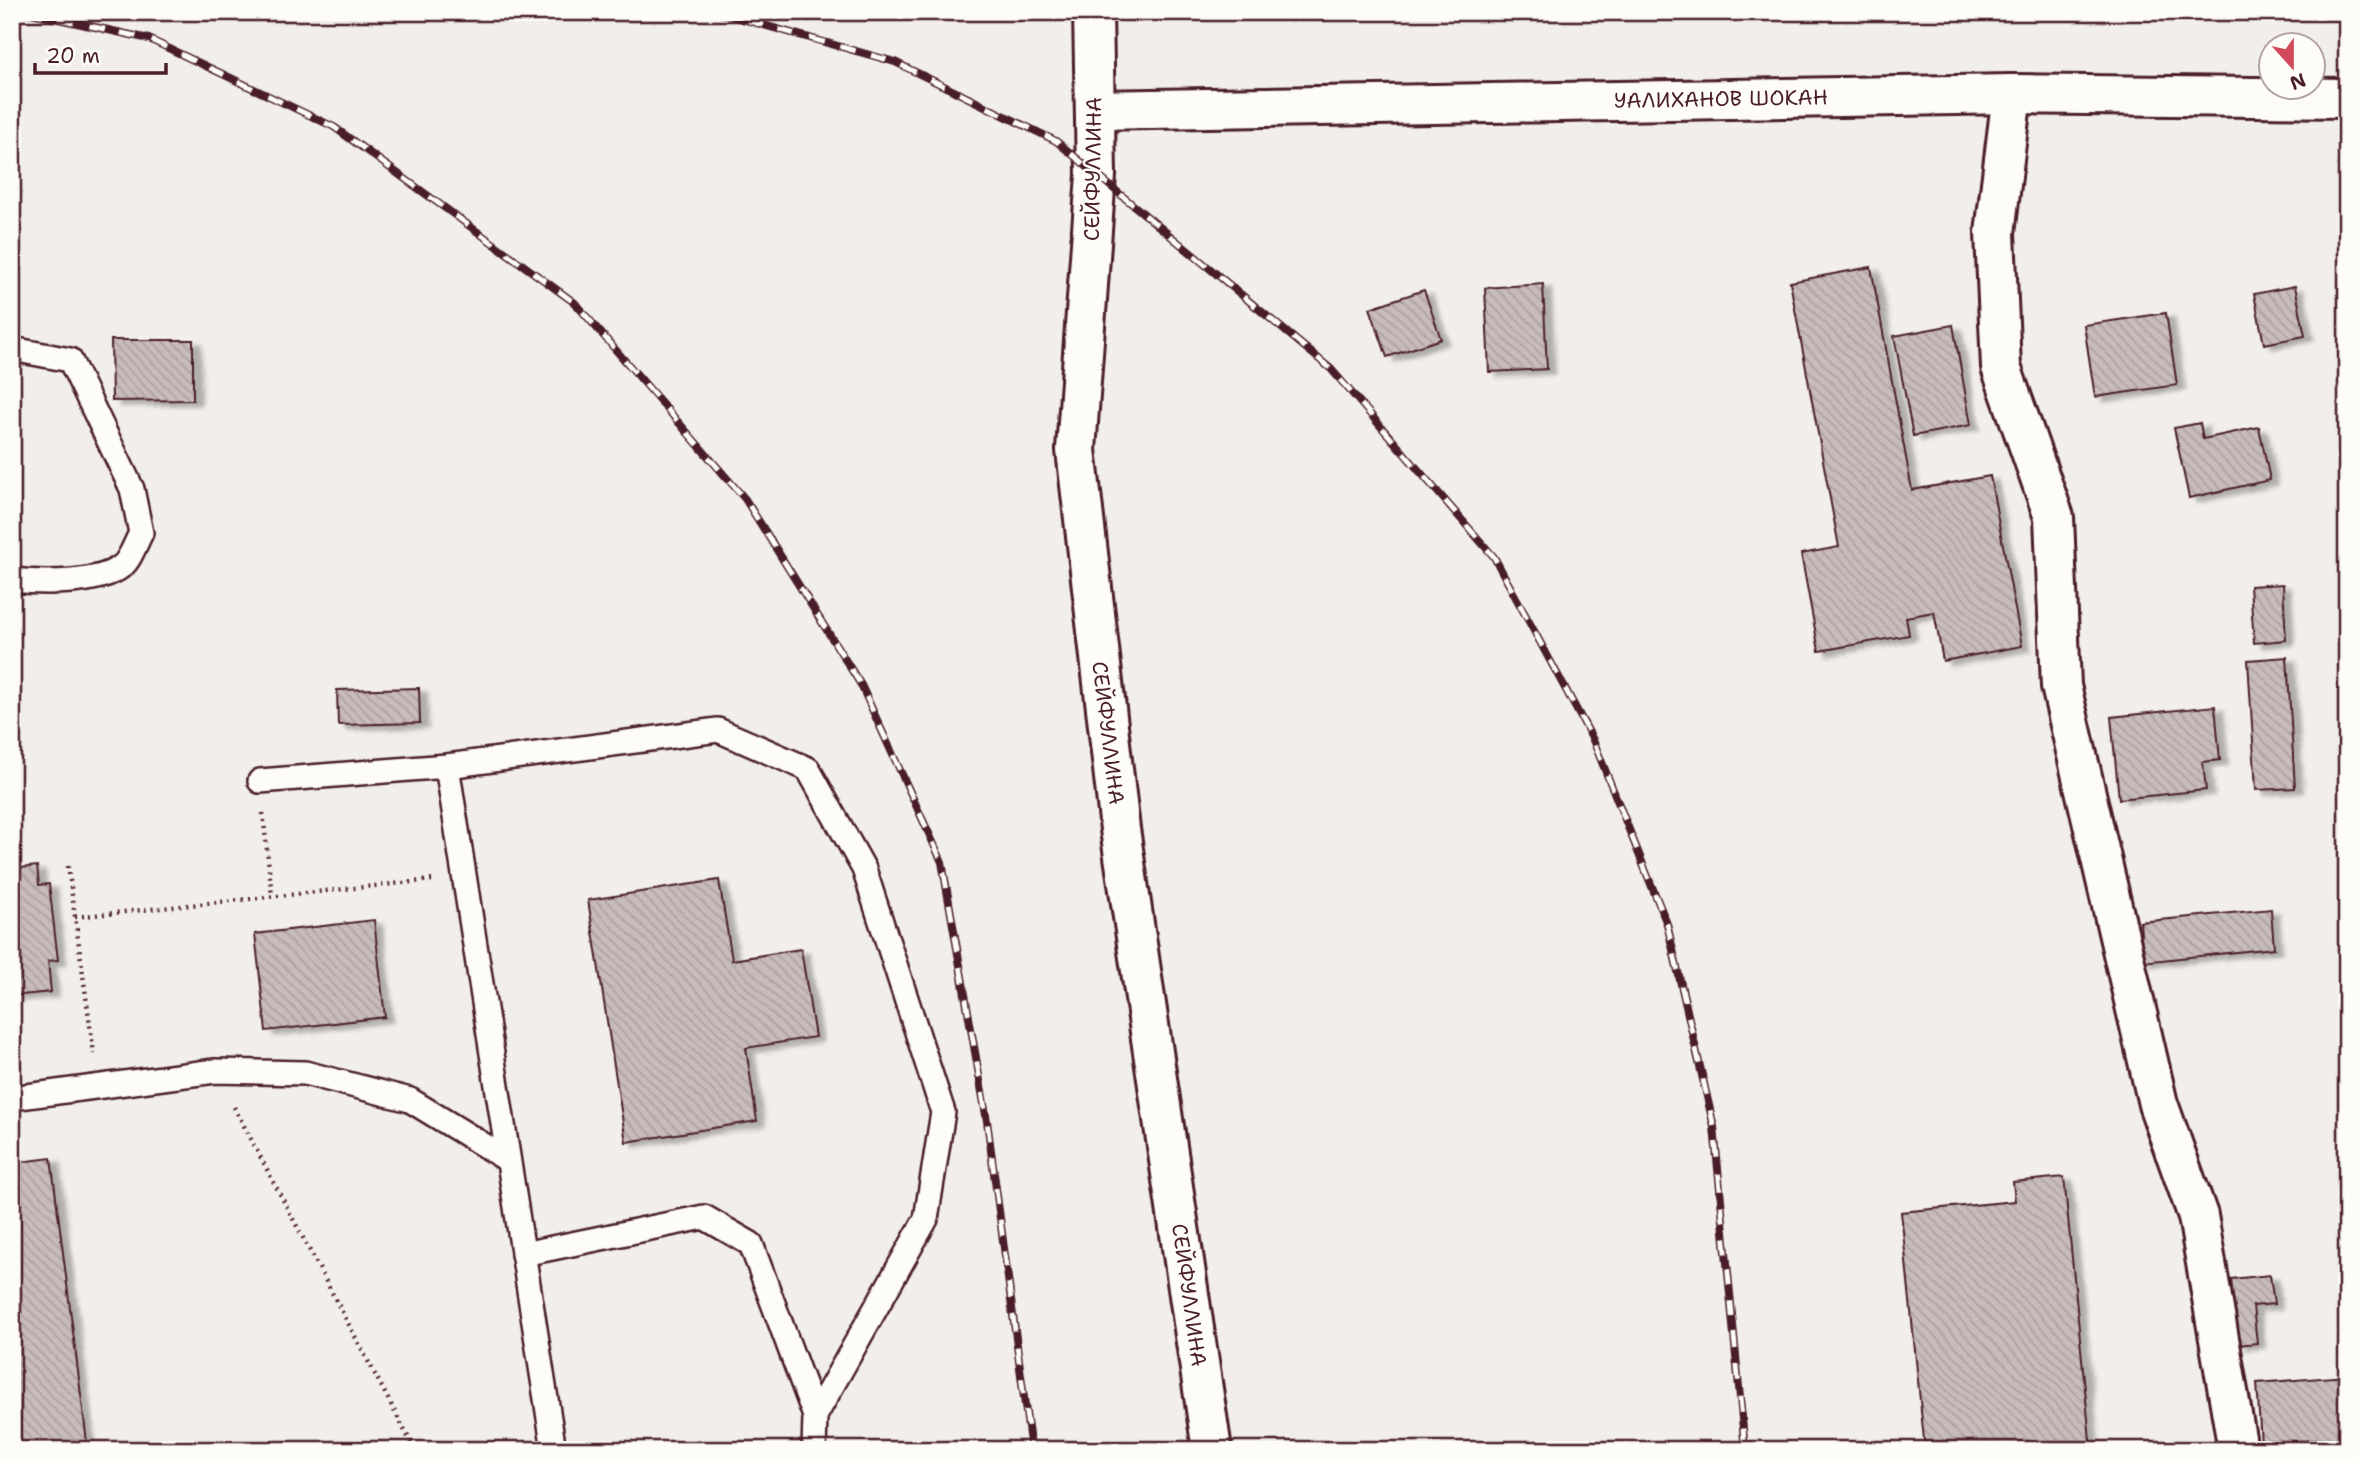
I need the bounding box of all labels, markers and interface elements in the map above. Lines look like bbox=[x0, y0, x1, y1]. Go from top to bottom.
scale bar bbox=[35, 32, 166, 76]
north arrow bbox=[2258, 32, 2328, 102]
text: 20 m bbox=[46, 42, 100, 70]
text: N bbox=[2286, 67, 2309, 96]
street label: УАЛИХАНОВ ШОКАН bbox=[1614, 83, 1828, 115]
street label: СЕЙФУЛЛИНА bbox=[1078, 97, 1108, 241]
street label: СЕЙФУЛЛИНА bbox=[1085, 660, 1131, 806]
street label: СЕЙФУЛЛИНА bbox=[1165, 1222, 1213, 1368]

